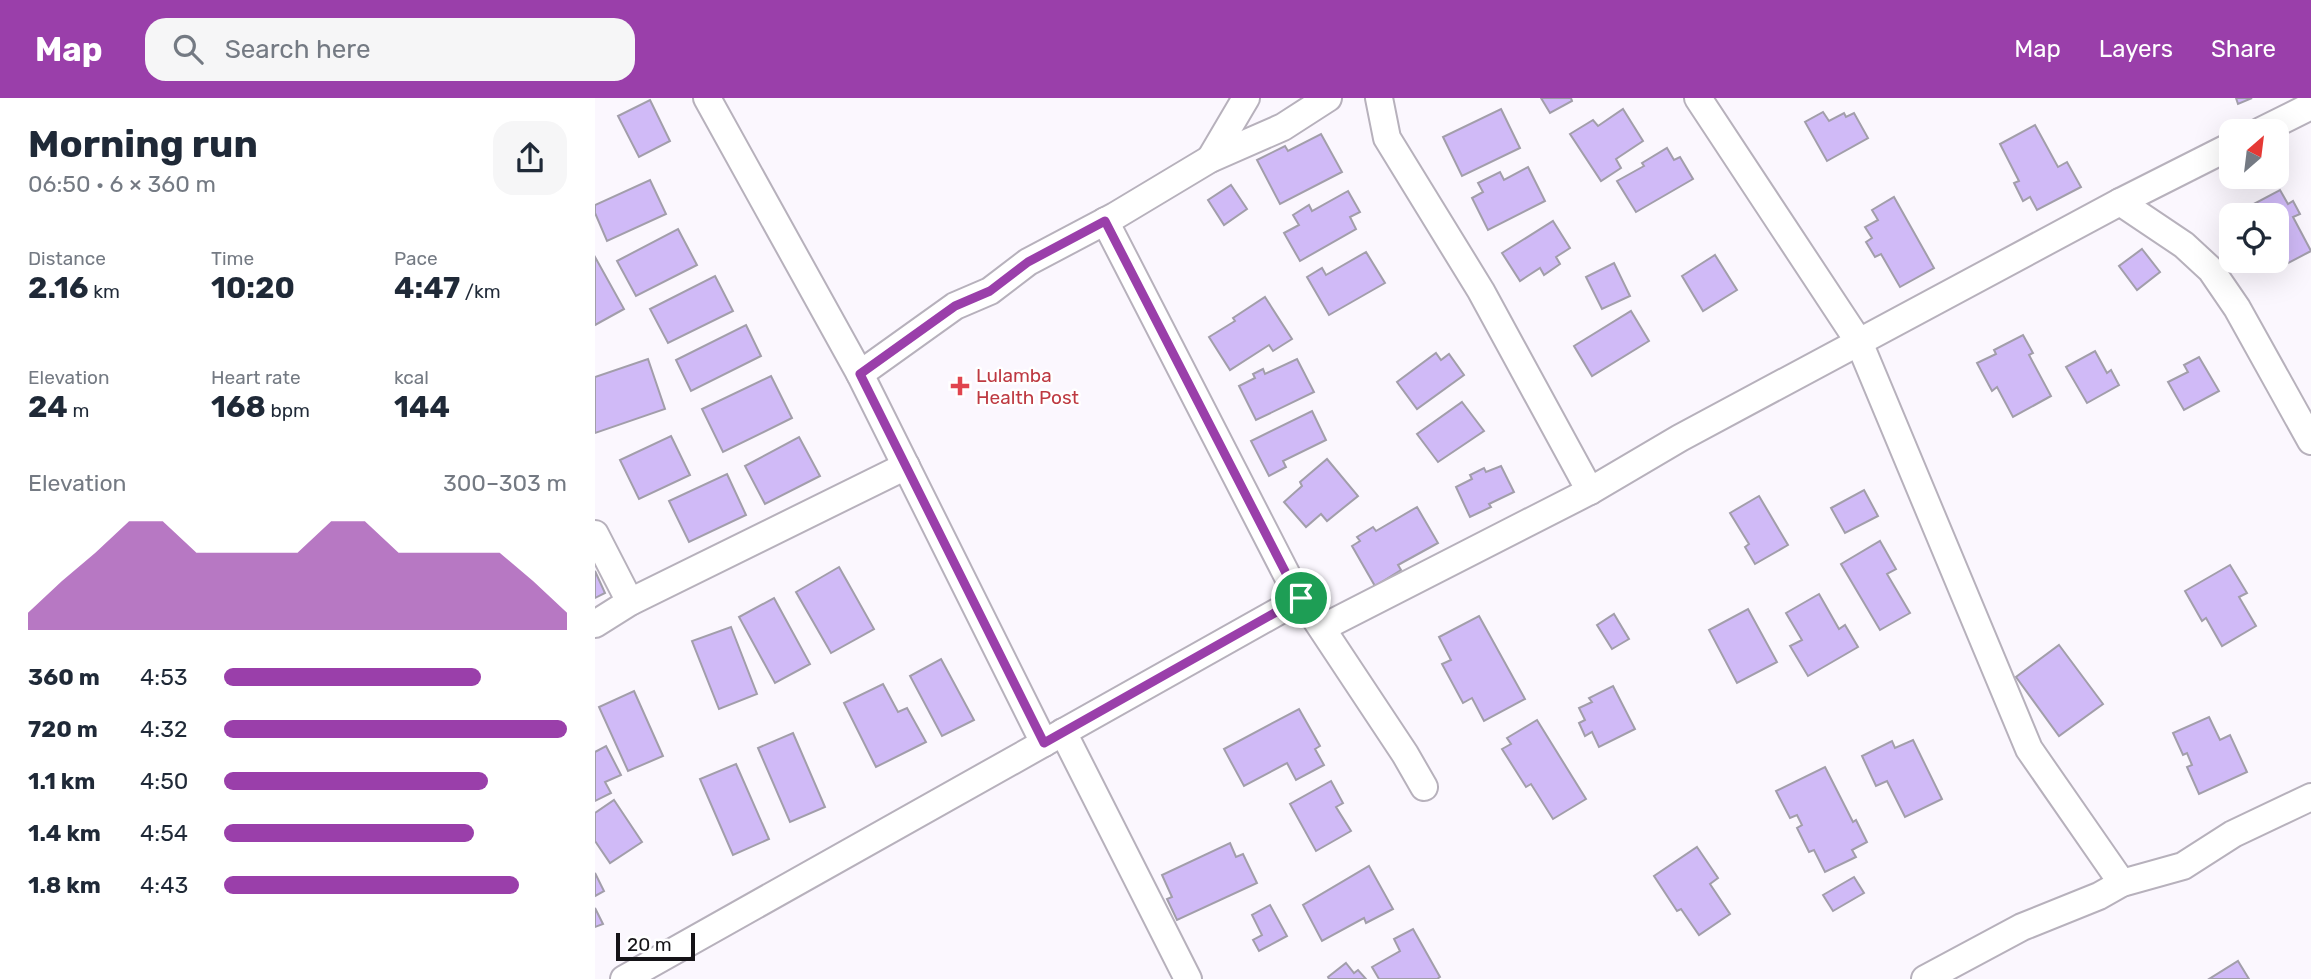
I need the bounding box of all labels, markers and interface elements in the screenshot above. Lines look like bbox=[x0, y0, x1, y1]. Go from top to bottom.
search box bbox=[145, 18, 635, 81]
text: Map bbox=[35, 30, 103, 69]
icon: search bbox=[169, 30, 207, 68]
text: Search here bbox=[225, 34, 370, 65]
text: Map bbox=[2014, 35, 2061, 63]
text: Layers bbox=[2099, 35, 2173, 63]
text: Share bbox=[2211, 35, 2276, 63]
north arrow bbox=[2219, 119, 2289, 189]
map controls bbox=[2219, 119, 2289, 273]
text: Morning run bbox=[28, 121, 258, 167]
button: share bbox=[493, 121, 567, 195]
text: 06:50 · 6 × 360 m bbox=[28, 170, 216, 198]
button: locate bbox=[2219, 203, 2289, 273]
text: Distance bbox=[28, 247, 106, 270]
text: Time bbox=[211, 247, 254, 270]
text: Pace bbox=[394, 247, 438, 270]
text: 2.16 bbox=[28, 270, 89, 306]
text: 10:20 bbox=[211, 270, 295, 306]
text: 4:47 bbox=[394, 270, 460, 306]
text: km bbox=[89, 280, 120, 303]
text: /km bbox=[460, 280, 501, 303]
place label: Lulamba Health Post bbox=[976, 364, 1080, 409]
text: Elevation bbox=[28, 366, 109, 389]
text: Heart rate bbox=[211, 366, 301, 389]
text: kcal bbox=[394, 366, 429, 389]
marker: Lulamba Health Post bbox=[950, 376, 970, 396]
text: 24 bbox=[28, 389, 68, 425]
text: 168 bbox=[211, 389, 266, 425]
text: 144 bbox=[394, 389, 450, 425]
text: m bbox=[68, 399, 89, 422]
text: bpm bbox=[266, 399, 310, 422]
text: Elevation bbox=[28, 469, 127, 497]
text: 300–303 m bbox=[443, 469, 567, 497]
pin bbox=[1271, 568, 1331, 628]
icon: arrive bbox=[1282, 579, 1320, 617]
text: 360 m bbox=[28, 663, 100, 691]
text: 4:53 bbox=[140, 663, 188, 691]
text: 720 m bbox=[28, 715, 98, 743]
text: 4:32 bbox=[140, 715, 188, 743]
text: 1.1 km bbox=[28, 767, 95, 795]
text: 4:50 bbox=[140, 767, 188, 795]
text: 1.4 km bbox=[28, 819, 101, 847]
text: 4:54 bbox=[140, 819, 188, 847]
text: 1.8 km bbox=[28, 871, 101, 899]
text: 4:43 bbox=[140, 871, 188, 899]
scale bar bbox=[616, 930, 695, 962]
text: 20 m bbox=[627, 933, 672, 956]

